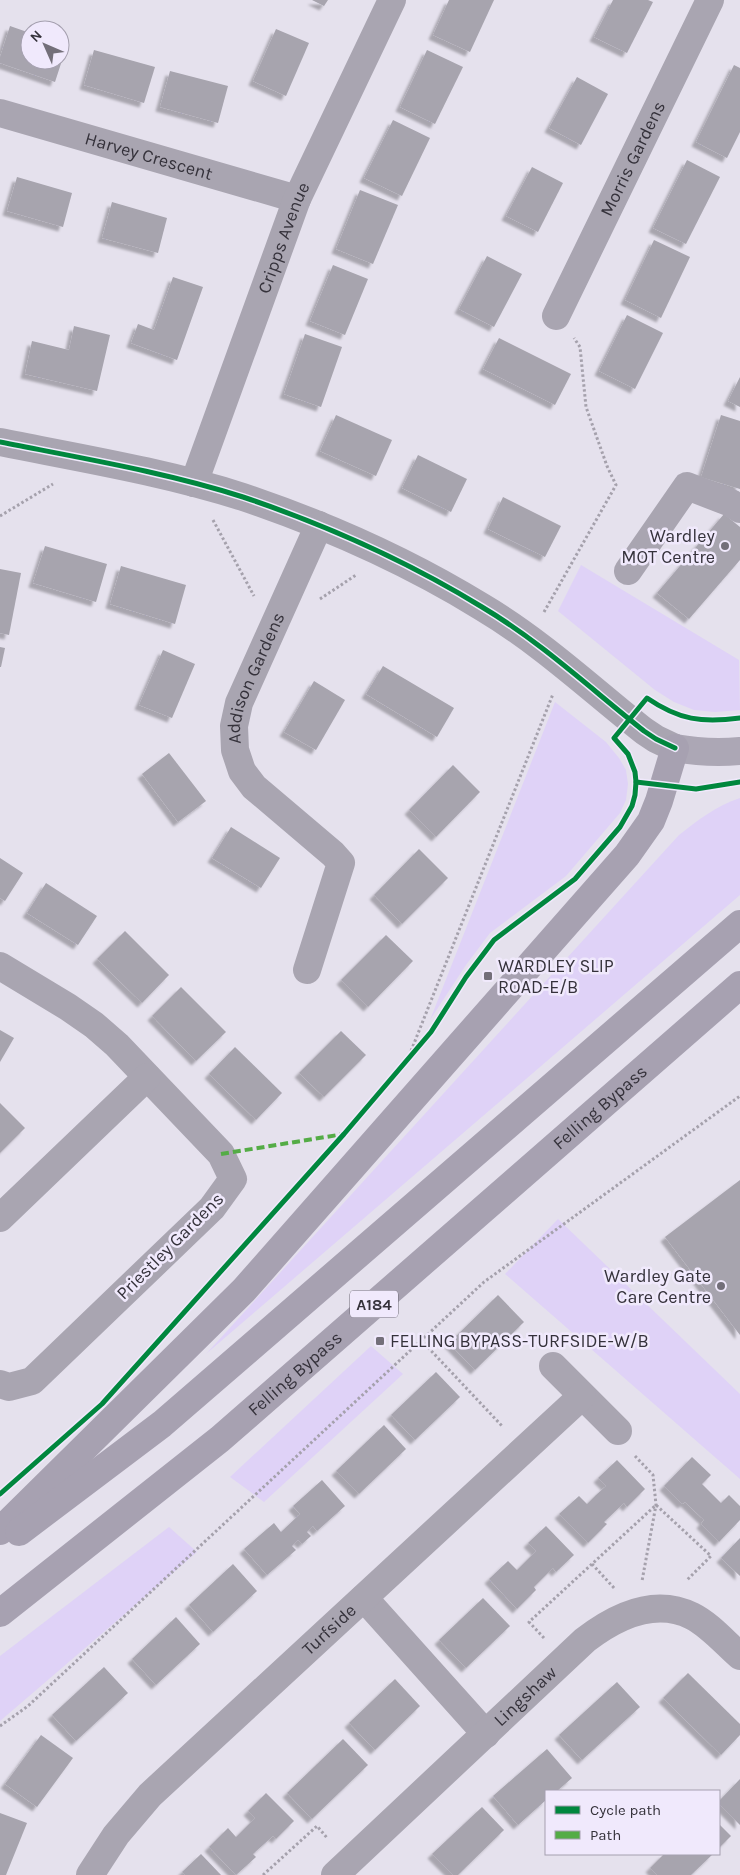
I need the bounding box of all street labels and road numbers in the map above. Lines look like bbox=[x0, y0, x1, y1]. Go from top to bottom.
street label: Morris Gardens bbox=[595, 97, 670, 220]
street label: Harvey Crescent bbox=[82, 127, 216, 185]
street label: Cripps Avenue bbox=[253, 179, 314, 296]
street label: Addison Gardens bbox=[223, 609, 289, 744]
street label: Felling Bypass bbox=[548, 1060, 652, 1154]
street label: Priestley Gardens bbox=[112, 1188, 228, 1304]
road number: A184 bbox=[350, 1290, 398, 1318]
street label: Felling Bypass bbox=[243, 1326, 347, 1421]
street label: Turfside bbox=[297, 1599, 361, 1660]
street label: Lingshaw bbox=[489, 1661, 561, 1731]

